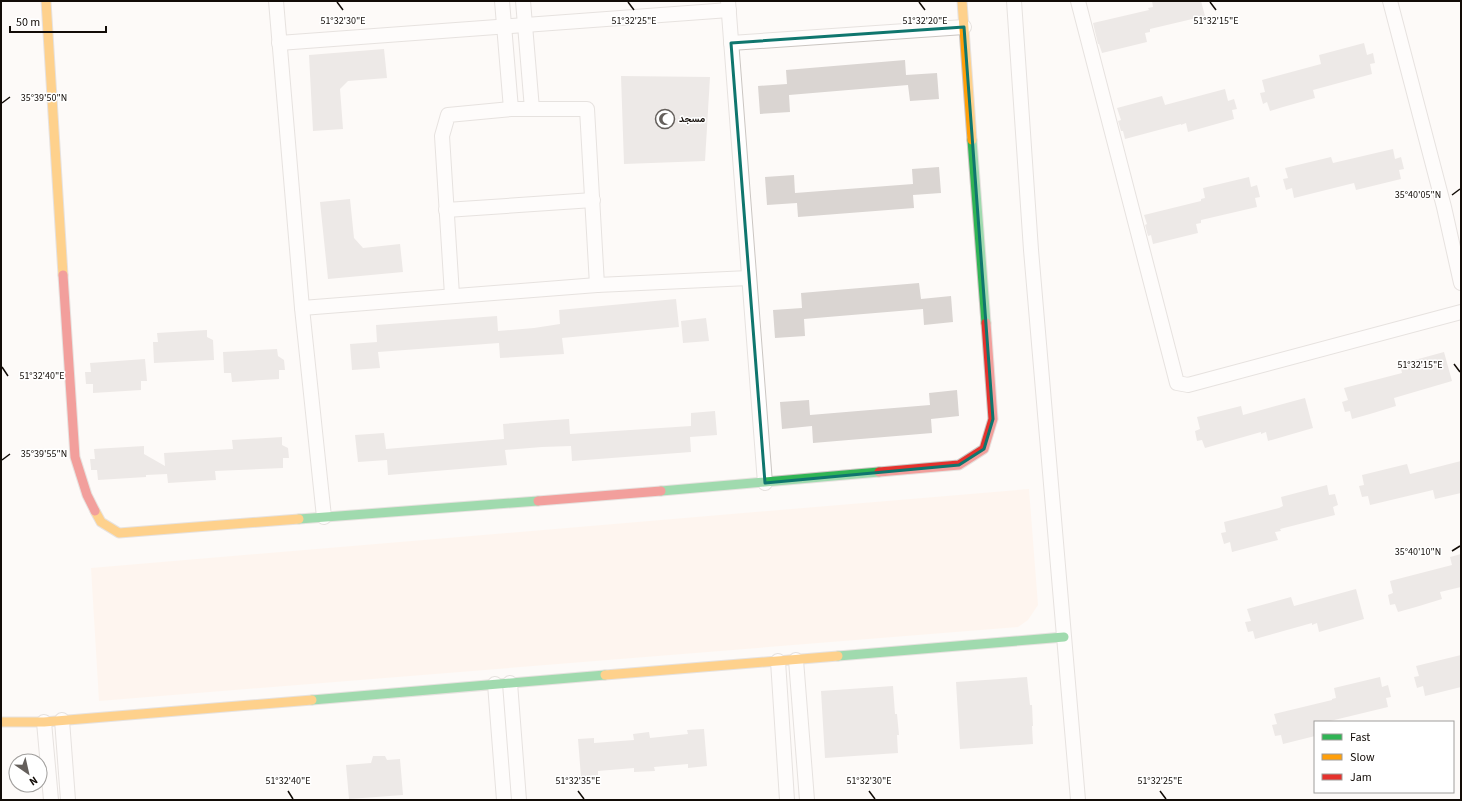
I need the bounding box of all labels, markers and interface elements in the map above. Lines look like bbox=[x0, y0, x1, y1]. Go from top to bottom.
scale bar bbox=[10, 8, 106, 34]
text: 50 m bbox=[16, 14, 40, 31]
text: 51°32'30"E bbox=[320, 14, 366, 28]
text: 51°32'25"E bbox=[611, 14, 657, 28]
text: 51°32'20"E bbox=[902, 14, 948, 28]
text: 51°32'15"E bbox=[1193, 14, 1239, 28]
text: 35°39'50"N bbox=[21, 91, 67, 105]
mosque icon: مسجد bbox=[654, 108, 676, 130]
place label: مسجد bbox=[679, 112, 706, 126]
text: 35°40'05"N bbox=[1395, 188, 1441, 202]
text: 51°32'15"E bbox=[1397, 358, 1443, 372]
text: 51°32'40"E bbox=[19, 369, 65, 383]
text: 35°39'55"N bbox=[21, 447, 67, 461]
text: 35°40'10"N bbox=[1395, 545, 1441, 559]
legend bbox=[1314, 721, 1454, 793]
text: Fast bbox=[1350, 729, 1370, 746]
text: Slow bbox=[1350, 749, 1375, 766]
north arrow bbox=[8, 753, 48, 793]
text: Jam bbox=[1350, 769, 1372, 786]
text: N bbox=[26, 773, 41, 789]
text: 51°32'40"E bbox=[265, 774, 311, 788]
text: 51°32'35"E bbox=[555, 774, 601, 788]
text: 51°32'30"E bbox=[846, 774, 892, 788]
text: 51°32'25"E bbox=[1137, 774, 1183, 788]

